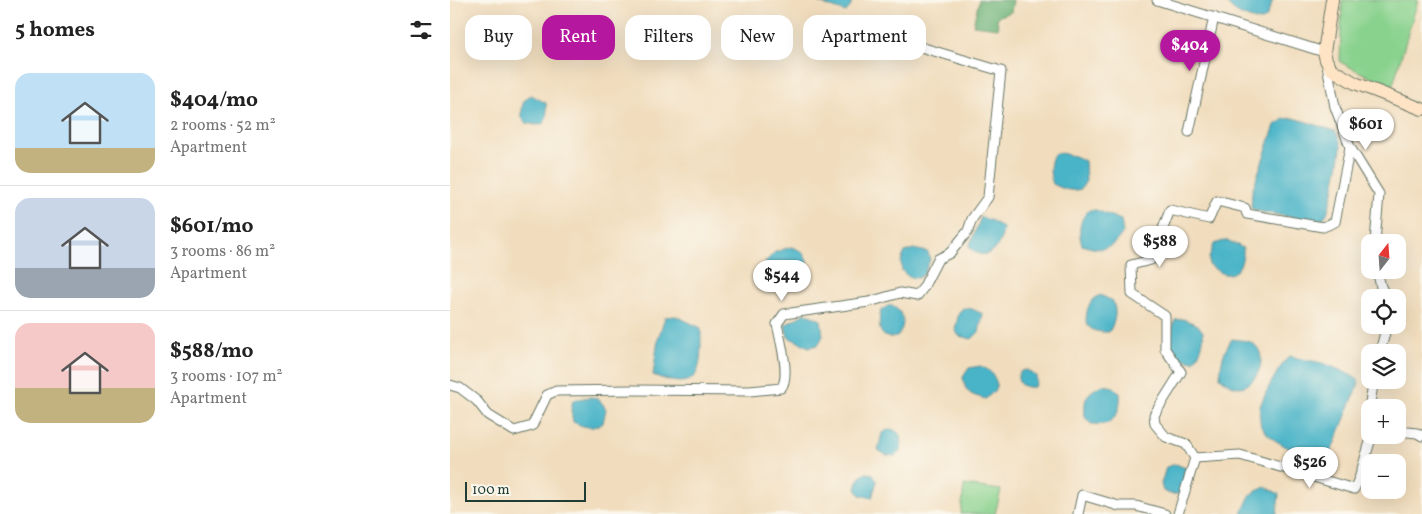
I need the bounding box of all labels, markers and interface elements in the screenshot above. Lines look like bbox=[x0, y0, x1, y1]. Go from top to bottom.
chip: Buy bbox=[465, 15, 532, 60]
chip: Rent bbox=[542, 15, 615, 60]
chip: Filters bbox=[625, 15, 711, 60]
chip: New bbox=[721, 15, 793, 60]
chip: Apartment bbox=[803, 15, 926, 60]
text: 5 homes bbox=[15, 16, 95, 45]
icon: filters bbox=[407, 16, 435, 44]
pin: $404 bbox=[1160, 30, 1220, 72]
text: $404 bbox=[1171, 35, 1209, 57]
text: $404/mo bbox=[170, 86, 258, 115]
icon: home bbox=[55, 93, 115, 153]
pin: $601 bbox=[1336, 108, 1396, 151]
text: $601 bbox=[1349, 114, 1383, 136]
text: 2 rooms · 52 m² bbox=[170, 115, 276, 137]
text: Apartment bbox=[170, 137, 247, 159]
text: $601/mo bbox=[170, 212, 253, 241]
icon: home bbox=[55, 218, 115, 278]
pin: $588 bbox=[1130, 226, 1190, 268]
text: $588 bbox=[1143, 231, 1177, 253]
north arrow bbox=[1361, 234, 1406, 279]
map controls bbox=[1361, 234, 1406, 499]
text: 3 rooms · 86 m² bbox=[170, 241, 275, 263]
pin: $544 bbox=[752, 260, 812, 302]
text: Apartment bbox=[170, 263, 247, 285]
text: $544 bbox=[764, 265, 800, 287]
button: locate bbox=[1361, 289, 1406, 334]
text: $588/mo bbox=[170, 337, 254, 366]
icon: home bbox=[55, 343, 115, 403]
button: layers bbox=[1361, 344, 1406, 389]
text: 3 rooms · 107 m² bbox=[170, 366, 283, 388]
text: Apartment bbox=[170, 388, 247, 410]
button: + bbox=[1361, 399, 1406, 444]
pin: $526 bbox=[1280, 446, 1340, 489]
text: $526 bbox=[1293, 452, 1327, 474]
button: − bbox=[1361, 454, 1406, 499]
scale bar bbox=[465, 479, 586, 502]
text: 100 m bbox=[472, 481, 510, 500]

